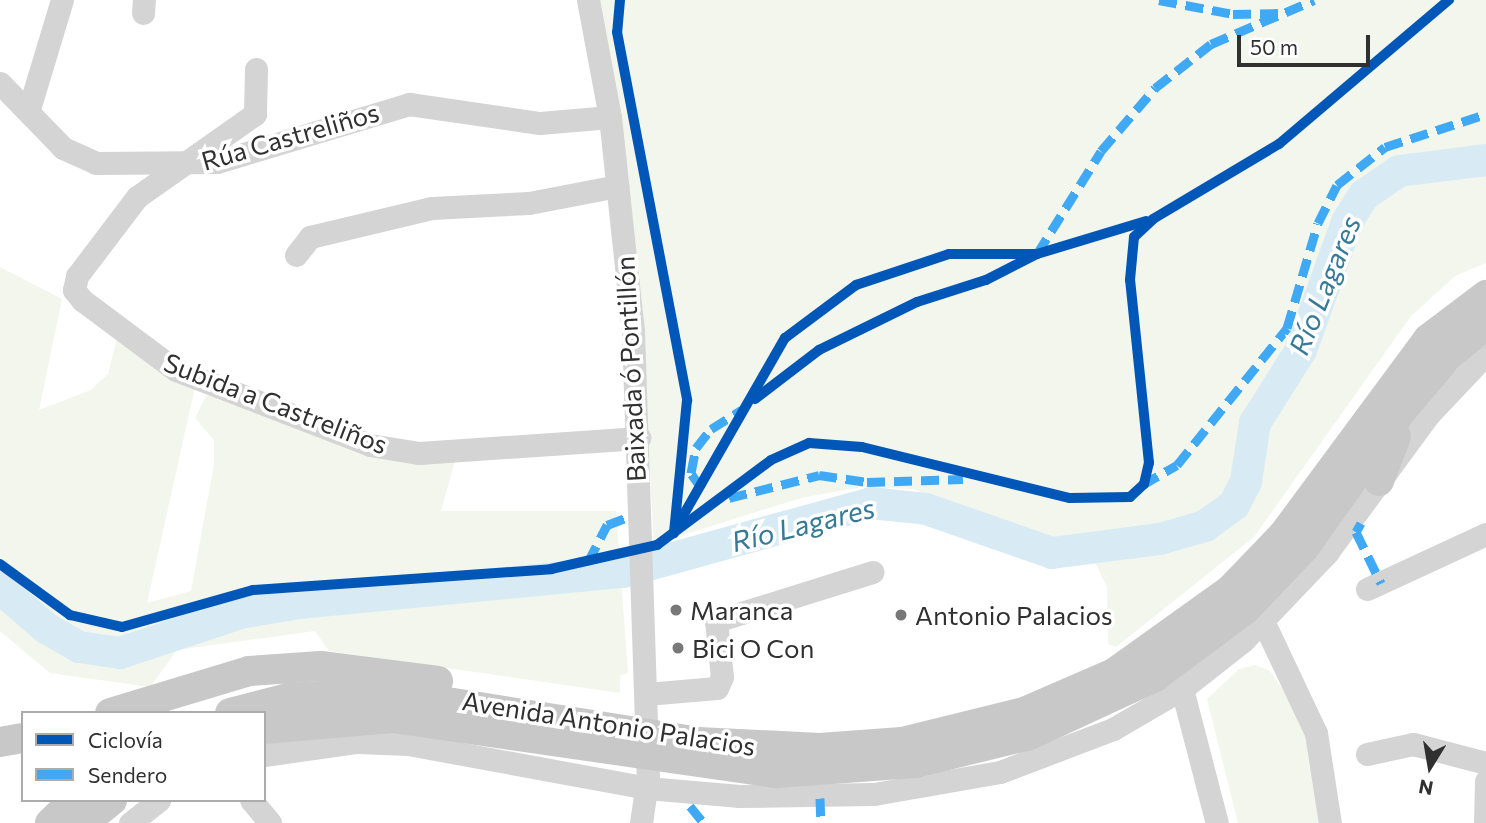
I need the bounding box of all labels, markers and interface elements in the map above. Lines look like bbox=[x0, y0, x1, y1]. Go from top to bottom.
scale bar bbox=[1241, 21, 1374, 65]
text: 50 m bbox=[1250, 34, 1298, 59]
street label: Rúa Castreliños bbox=[198, 96, 382, 176]
water label: Río Lagares bbox=[1281, 211, 1367, 359]
street label: Baixada ó Pontillón bbox=[609, 255, 651, 483]
street label: Subida a Castreliños bbox=[160, 346, 392, 460]
water label: Río Lagares bbox=[728, 490, 878, 558]
place label: Maranca bbox=[690, 594, 793, 626]
place label: Antonio Palacios bbox=[915, 599, 1113, 631]
marker: Maranca bbox=[668, 602, 684, 618]
marker: Antonio Palacios bbox=[893, 607, 909, 623]
place label: Bici O Con bbox=[692, 632, 814, 664]
marker: Bici O Con bbox=[670, 640, 686, 656]
street label: Avenida Antonio Palacios bbox=[460, 684, 758, 762]
legend bbox=[21, 711, 266, 802]
text: Ciclovía bbox=[88, 727, 163, 752]
north arrow bbox=[1395, 732, 1465, 802]
text: Sendero bbox=[88, 762, 167, 787]
text: N bbox=[1417, 775, 1435, 801]

